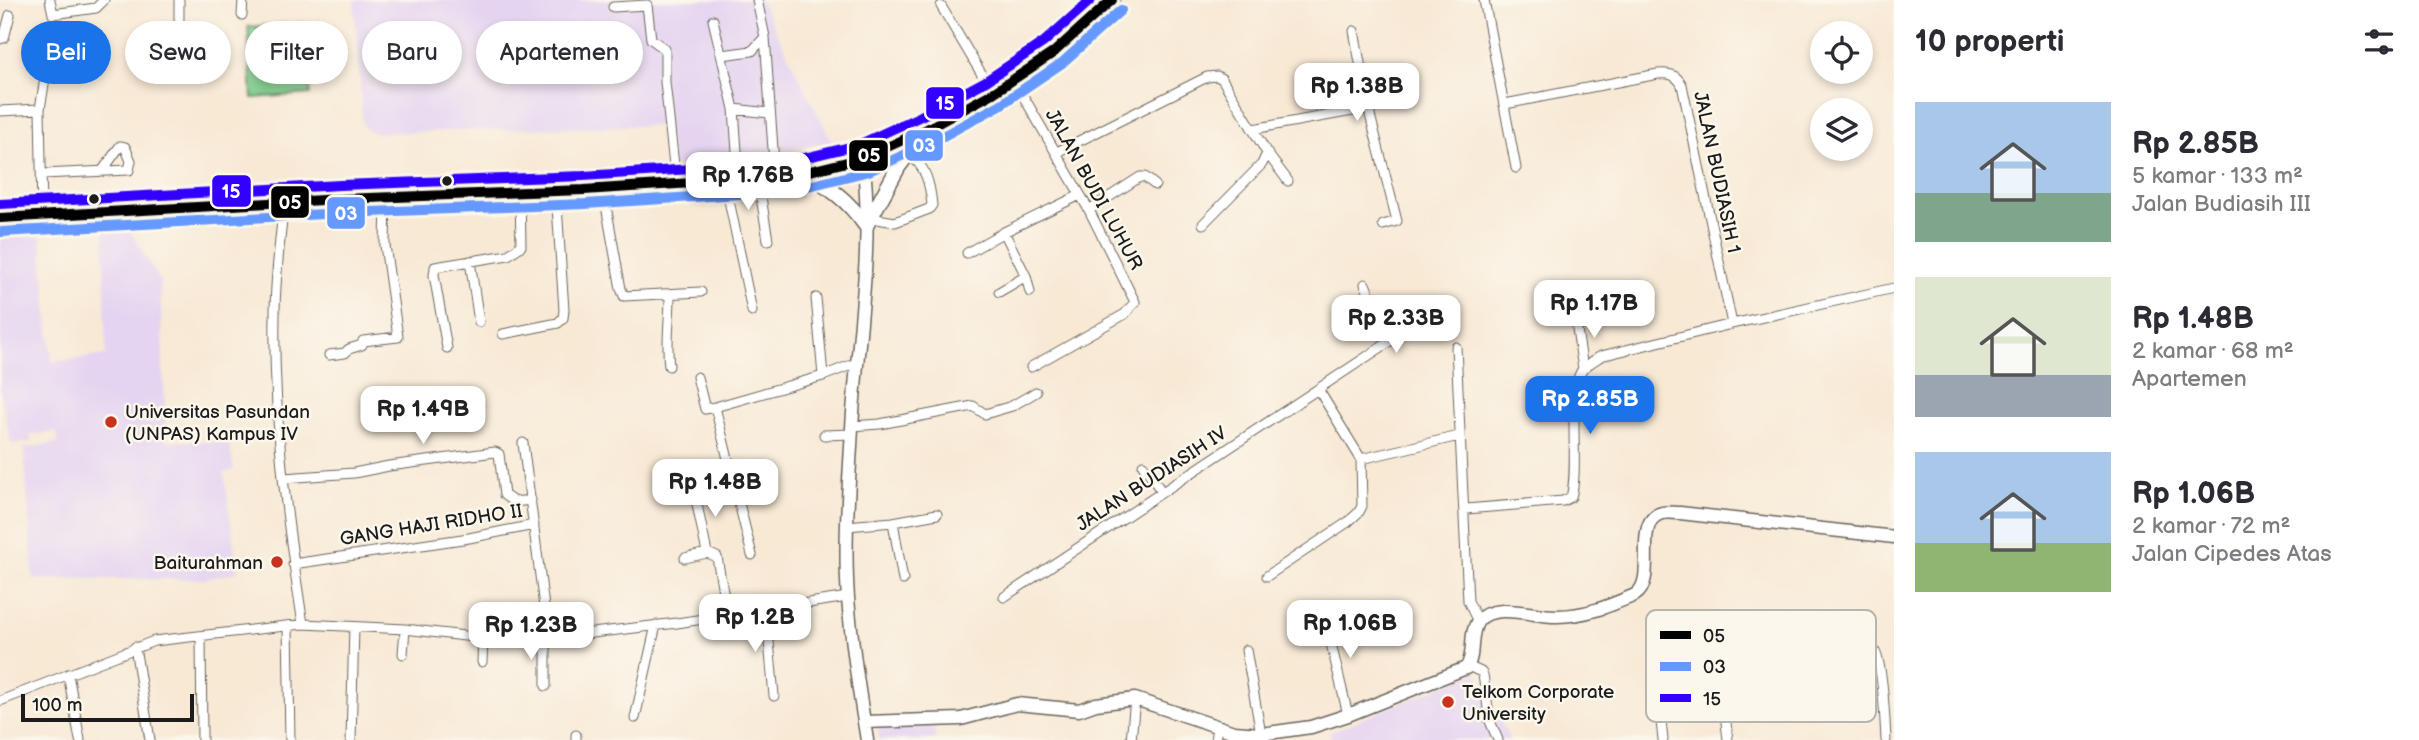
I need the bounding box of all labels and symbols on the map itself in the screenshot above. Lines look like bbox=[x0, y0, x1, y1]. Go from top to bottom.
pin: Rp 1.38B bbox=[1285, 64, 1429, 123]
line badge: 15 bbox=[925, 86, 965, 120]
street label: JALAN BUDIASIH 1 bbox=[1688, 89, 1745, 255]
text: 15 bbox=[936, 93, 955, 116]
street label: JALAN BUDI LUHUR bbox=[1040, 105, 1148, 274]
line badge: 03 bbox=[904, 129, 944, 162]
text: 03 bbox=[913, 135, 935, 158]
line badge: 05 bbox=[848, 139, 889, 172]
text: 05 bbox=[858, 145, 880, 168]
pin: Rp 1.76B bbox=[676, 152, 820, 212]
line badge: 15 bbox=[211, 174, 252, 208]
unlabelled marker bbox=[440, 174, 454, 188]
text: 15 bbox=[222, 181, 241, 204]
line badge: 05 bbox=[270, 185, 310, 219]
unlabelled marker bbox=[87, 192, 101, 206]
text: 05 bbox=[279, 192, 301, 215]
line badge: 03 bbox=[326, 196, 366, 230]
text: 03 bbox=[335, 203, 357, 226]
pin: Rp 1.17B bbox=[1522, 280, 1666, 340]
pin: Rp 2.33B bbox=[1324, 296, 1468, 355]
pin: Rp 2.85B bbox=[1518, 376, 1662, 436]
pin: Rp 1.49B bbox=[351, 386, 495, 446]
place label: Universitas Pasundan (UNPAS) Kampus IV bbox=[125, 401, 310, 446]
marker: Universitas Pasundan (UNPAS) Kampus IV bbox=[103, 414, 119, 430]
street label: JALAN BUDIASIH IV bbox=[1072, 422, 1232, 537]
pin: Rp 1.48B bbox=[643, 460, 787, 519]
street label: GANG HAJI RIDHO II bbox=[338, 500, 524, 551]
place label: Baiturahman bbox=[154, 552, 263, 575]
marker: Baiturahman bbox=[269, 554, 285, 570]
pin: Rp 1.2B bbox=[690, 594, 820, 654]
pin: Rp 1.06B bbox=[1278, 600, 1422, 660]
pin: Rp 1.23B bbox=[459, 602, 603, 662]
legend bbox=[1646, 610, 1876, 722]
text: 05 bbox=[1703, 625, 1725, 648]
text: 03 bbox=[1703, 656, 1726, 679]
place label: Telkom Corporate University bbox=[1462, 681, 1614, 726]
text: 15 bbox=[1703, 688, 1721, 711]
scale bar bbox=[21, 691, 194, 723]
marker: Telkom Corporate University bbox=[1440, 694, 1456, 710]

